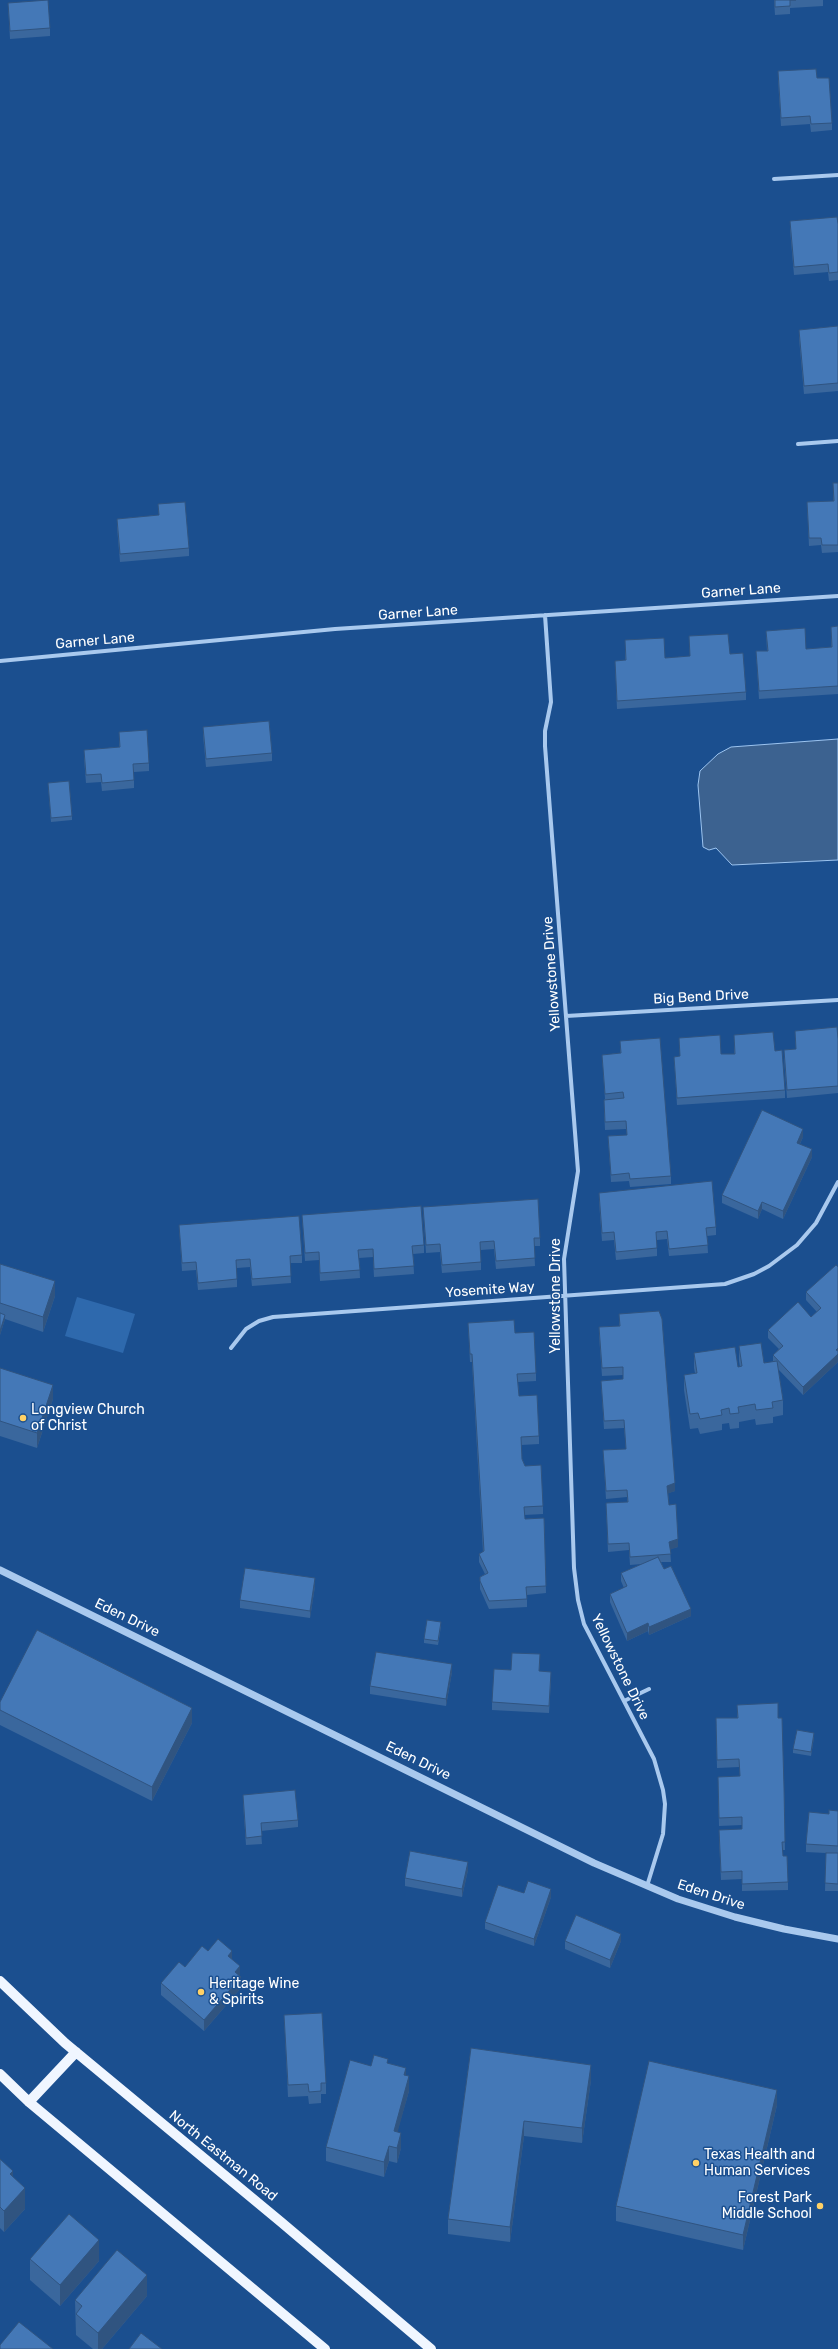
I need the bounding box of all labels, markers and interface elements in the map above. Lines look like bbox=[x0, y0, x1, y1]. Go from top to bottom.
street label: Garner Lane bbox=[701, 580, 781, 602]
street label: Garner Lane bbox=[378, 602, 458, 624]
street label: Garner Lane bbox=[55, 629, 135, 653]
street label: Yellowstone Drive bbox=[540, 916, 564, 1032]
street label: Big Bend Drive bbox=[653, 986, 749, 1008]
street label: Yellowstone Drive bbox=[548, 1238, 564, 1354]
street label: Yosemite Way bbox=[445, 1278, 535, 1302]
place label: Longview Church of Christ bbox=[31, 1402, 145, 1434]
marker: Longview Church of Christ bbox=[18, 1413, 28, 1423]
street label: Eden Drive bbox=[92, 1595, 162, 1641]
street label: Yellowstone Drive bbox=[587, 1611, 653, 1723]
street label: Eden Drive bbox=[383, 1738, 453, 1784]
street label: Eden Drive bbox=[675, 1876, 747, 1914]
place label: Heritage Wine & Spirits bbox=[209, 1976, 299, 2008]
marker: Heritage Wine & Spirits bbox=[196, 1987, 206, 1997]
street label: North Eastman Road bbox=[165, 2107, 281, 2205]
place label: Texas Health and Human Services bbox=[704, 2147, 815, 2180]
marker: Texas Health and Human Services bbox=[691, 2158, 701, 2168]
place label: Forest Park Middle School bbox=[722, 2190, 812, 2222]
marker: Forest Park Middle School bbox=[815, 2201, 825, 2211]

